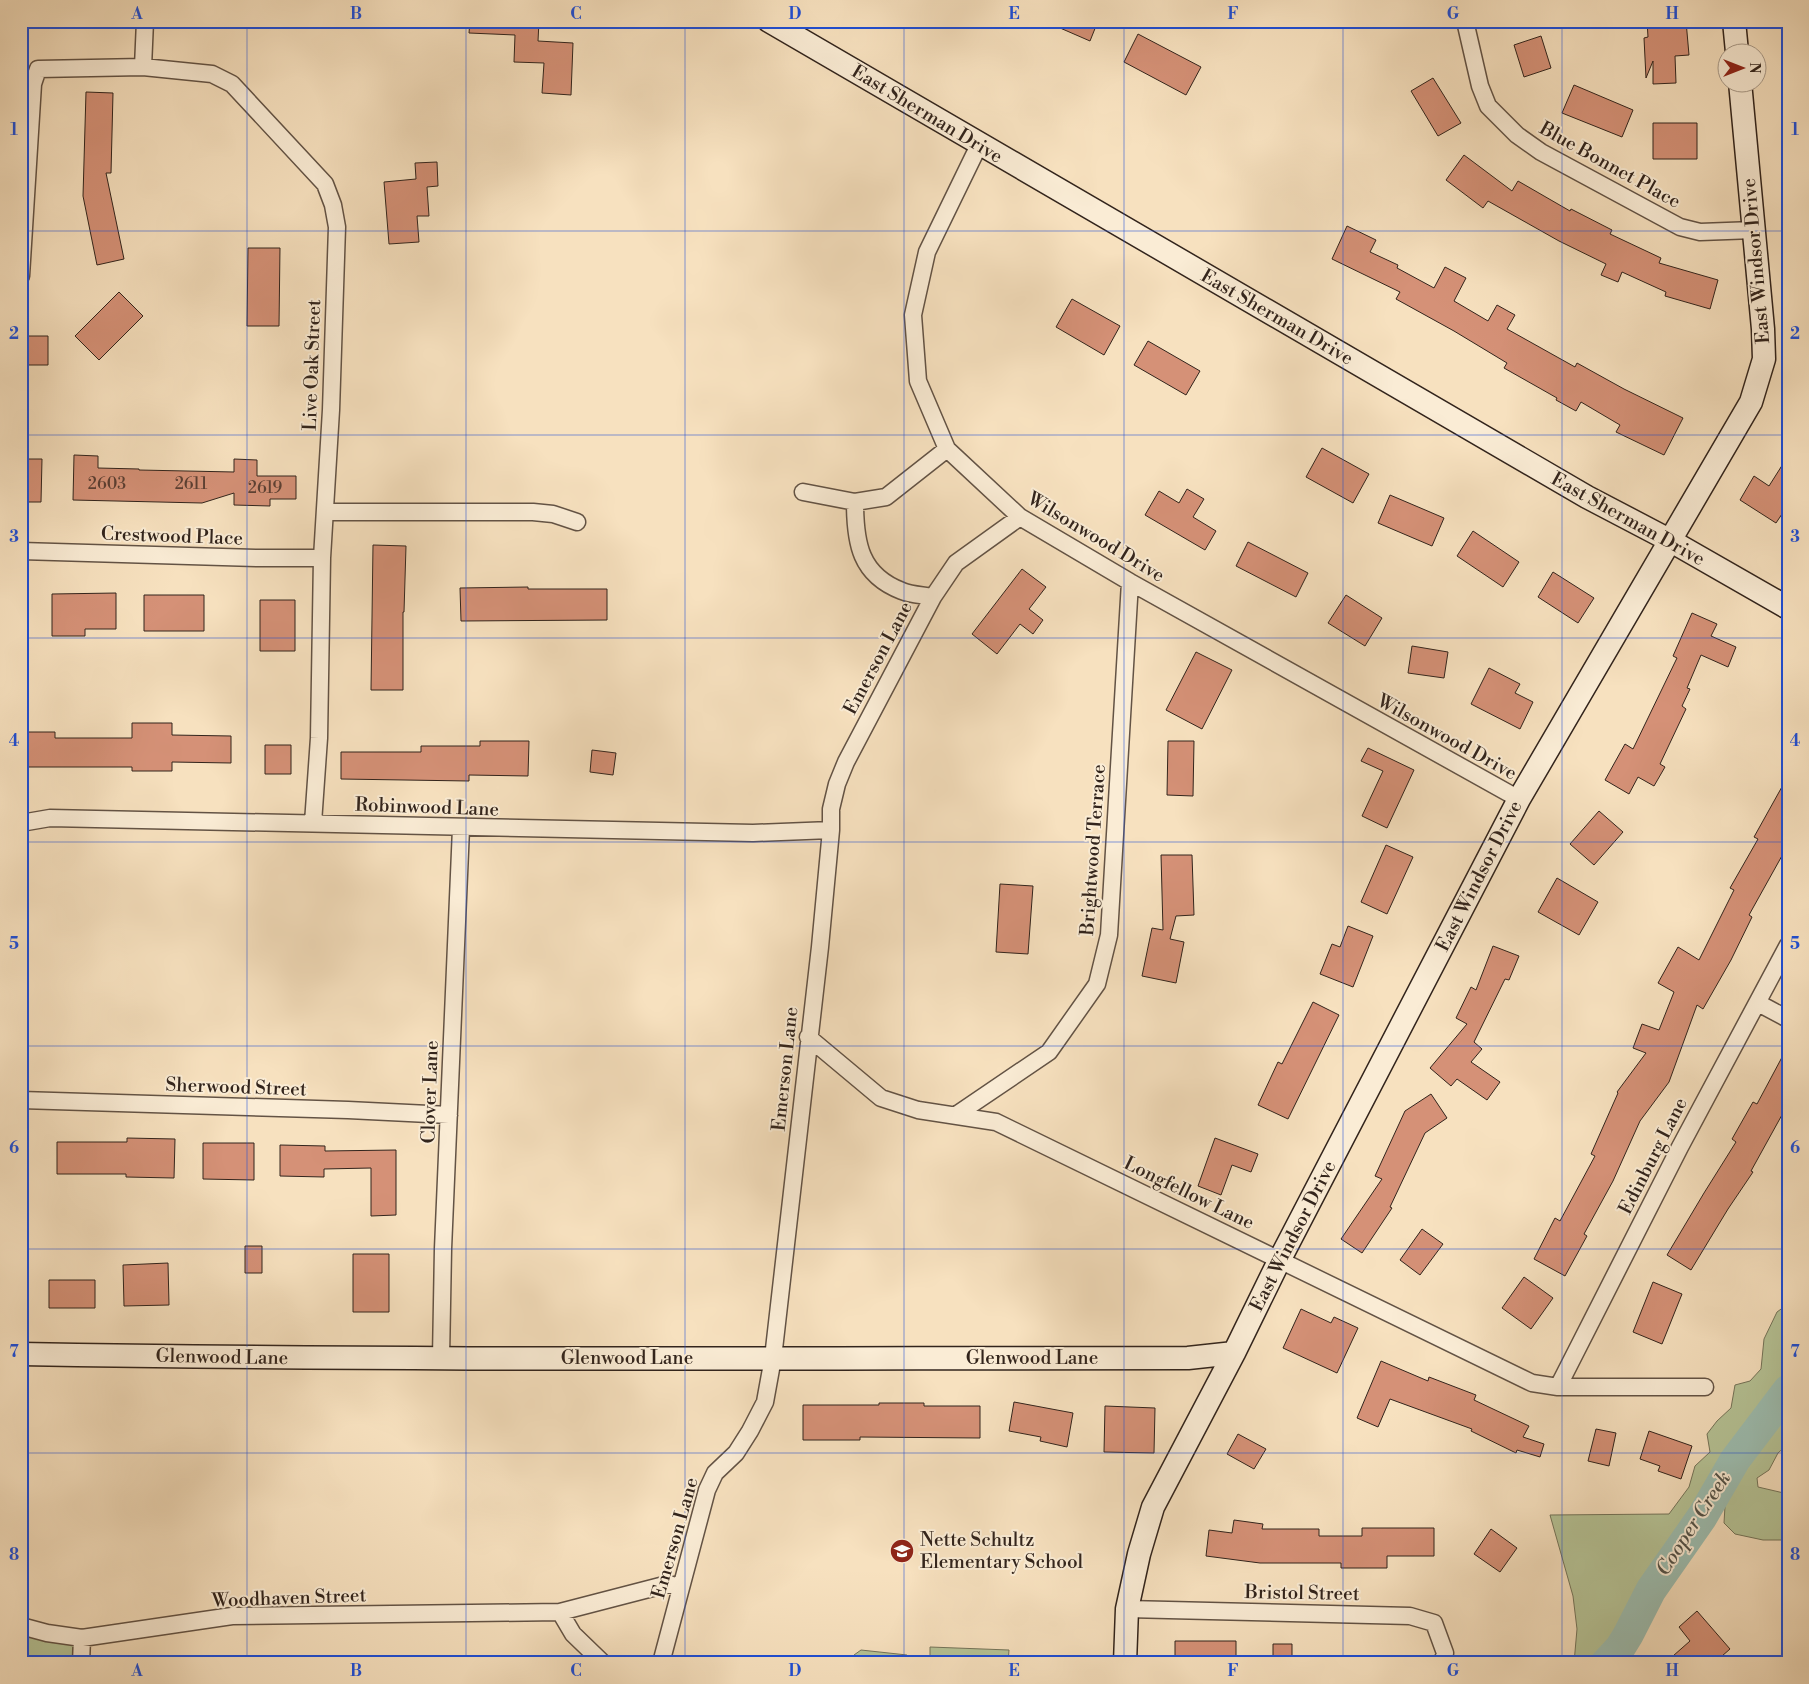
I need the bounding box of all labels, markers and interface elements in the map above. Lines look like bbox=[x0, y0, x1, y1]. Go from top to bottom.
text: A bbox=[130, 4, 143, 24]
text: B bbox=[350, 4, 362, 24]
text: C bbox=[570, 4, 582, 24]
text: D bbox=[789, 4, 802, 24]
text: E bbox=[1008, 4, 1020, 24]
text: F bbox=[1227, 4, 1239, 24]
text: G bbox=[1447, 4, 1460, 24]
text: H bbox=[1665, 4, 1679, 24]
north arrow bbox=[1716, 42, 1766, 92]
street label: East Sherman Drive bbox=[847, 59, 1007, 169]
text: N bbox=[1745, 62, 1763, 74]
street label: Blue Bonnet Place bbox=[1534, 116, 1685, 214]
text: 1 bbox=[10, 120, 18, 140]
text: 1 bbox=[1791, 120, 1799, 140]
street label: East Windsor Drive bbox=[1737, 177, 1775, 345]
street label: East Sherman Drive bbox=[1196, 264, 1358, 370]
street label: Live Oak Street bbox=[298, 299, 326, 431]
text: 2 bbox=[9, 324, 19, 344]
text: 2 bbox=[1790, 324, 1800, 344]
street label: East Sherman Drive bbox=[1547, 467, 1709, 571]
house number: 2603 bbox=[88, 474, 126, 494]
house number: 2611 bbox=[175, 474, 207, 494]
house number: 2619 bbox=[248, 478, 282, 498]
street label: Wilsonwood Drive bbox=[1022, 486, 1169, 587]
street label: Crestwood Place bbox=[100, 522, 244, 550]
text: 3 bbox=[9, 527, 19, 547]
text: 3 bbox=[1790, 527, 1800, 547]
street label: Emerson Lane bbox=[838, 597, 918, 719]
street label: Wilsonwood Drive bbox=[1372, 688, 1521, 785]
text: 4 bbox=[9, 731, 20, 751]
text: 4 bbox=[1790, 731, 1801, 751]
street label: Brightwood Terrace bbox=[1075, 763, 1111, 938]
street label: Robinwood Lane bbox=[355, 792, 499, 822]
street label: East Windsor Drive bbox=[1431, 796, 1527, 956]
text: 5 bbox=[9, 934, 19, 954]
text: 5 bbox=[1790, 934, 1800, 954]
street label: Emerson Lane bbox=[767, 1006, 803, 1132]
street label: Clover Lane bbox=[416, 1040, 444, 1144]
street label: Sherwood Street bbox=[165, 1073, 307, 1101]
street label: Edinburg Lane bbox=[1613, 1093, 1693, 1219]
text: 6 bbox=[9, 1138, 19, 1158]
text: 6 bbox=[1790, 1138, 1800, 1158]
street label: Longfellow Lane bbox=[1120, 1151, 1258, 1235]
street label: East Windsor Drive bbox=[1245, 1156, 1341, 1316]
text: 7 bbox=[9, 1342, 19, 1362]
text: 7 bbox=[1790, 1342, 1800, 1362]
street label: Glenwood Lane bbox=[155, 1344, 289, 1370]
street label: Glenwood Lane bbox=[561, 1346, 693, 1370]
street label: Glenwood Lane bbox=[966, 1346, 1098, 1370]
water label: Cooper Creek bbox=[1651, 1467, 1737, 1581]
street label: Emerson Lane bbox=[646, 1475, 704, 1601]
place label: Nette Schultz Elementary School bbox=[920, 1528, 1084, 1574]
school or university icon: Nette Schultz Elementary School bbox=[889, 1538, 915, 1564]
text: 8 bbox=[9, 1545, 19, 1565]
text: 8 bbox=[1790, 1545, 1800, 1565]
street label: Bristol Street bbox=[1243, 1580, 1360, 1606]
street label: Woodhaven Street bbox=[210, 1583, 367, 1613]
text: A bbox=[130, 1661, 143, 1681]
text: B bbox=[350, 1661, 362, 1681]
text: C bbox=[570, 1661, 582, 1681]
text: D bbox=[789, 1661, 802, 1681]
text: E bbox=[1008, 1661, 1020, 1681]
text: F bbox=[1227, 1661, 1239, 1681]
text: G bbox=[1447, 1661, 1460, 1681]
text: H bbox=[1665, 1661, 1679, 1681]

